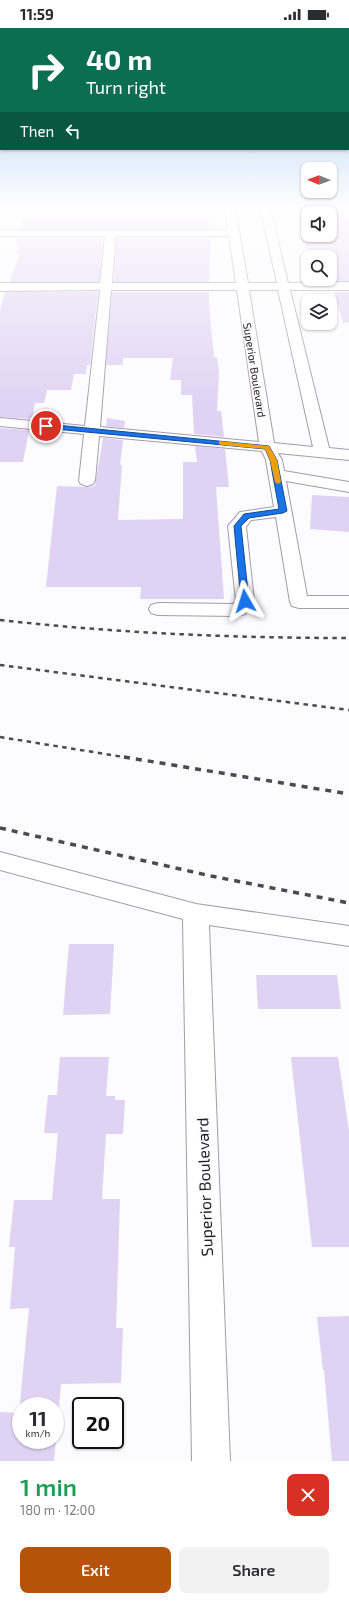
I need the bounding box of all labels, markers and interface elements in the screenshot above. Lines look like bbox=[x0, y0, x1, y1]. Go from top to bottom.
text: 11:59 bbox=[20, 5, 54, 23]
text: 40 m bbox=[86, 42, 152, 76]
icon: right bbox=[20, 44, 72, 96]
text: Turn right bbox=[86, 76, 166, 98]
icon: left bbox=[62, 120, 84, 142]
text: Then bbox=[20, 122, 54, 140]
north arrow bbox=[301, 162, 337, 198]
map controls bbox=[301, 162, 337, 330]
button: sound bbox=[301, 206, 337, 242]
button: search bbox=[301, 250, 337, 286]
button: layers bbox=[301, 294, 337, 330]
street label: Superior Boulevard bbox=[241, 322, 269, 418]
pin bbox=[29, 409, 63, 443]
icon: arrive bbox=[35, 415, 57, 437]
position arrow bbox=[224, 580, 266, 622]
street label: Superior Boulevard bbox=[192, 1117, 216, 1257]
speed limit sign: 20 bbox=[72, 1397, 124, 1449]
text: 11 bbox=[29, 1406, 47, 1430]
text: km/h bbox=[26, 1427, 50, 1439]
text: 1 min bbox=[20, 1472, 77, 1501]
button: close bbox=[287, 1474, 329, 1516]
text: 180 m · 12:00 bbox=[20, 1502, 95, 1518]
button: Exit bbox=[20, 1547, 171, 1593]
button: Share bbox=[179, 1547, 329, 1593]

